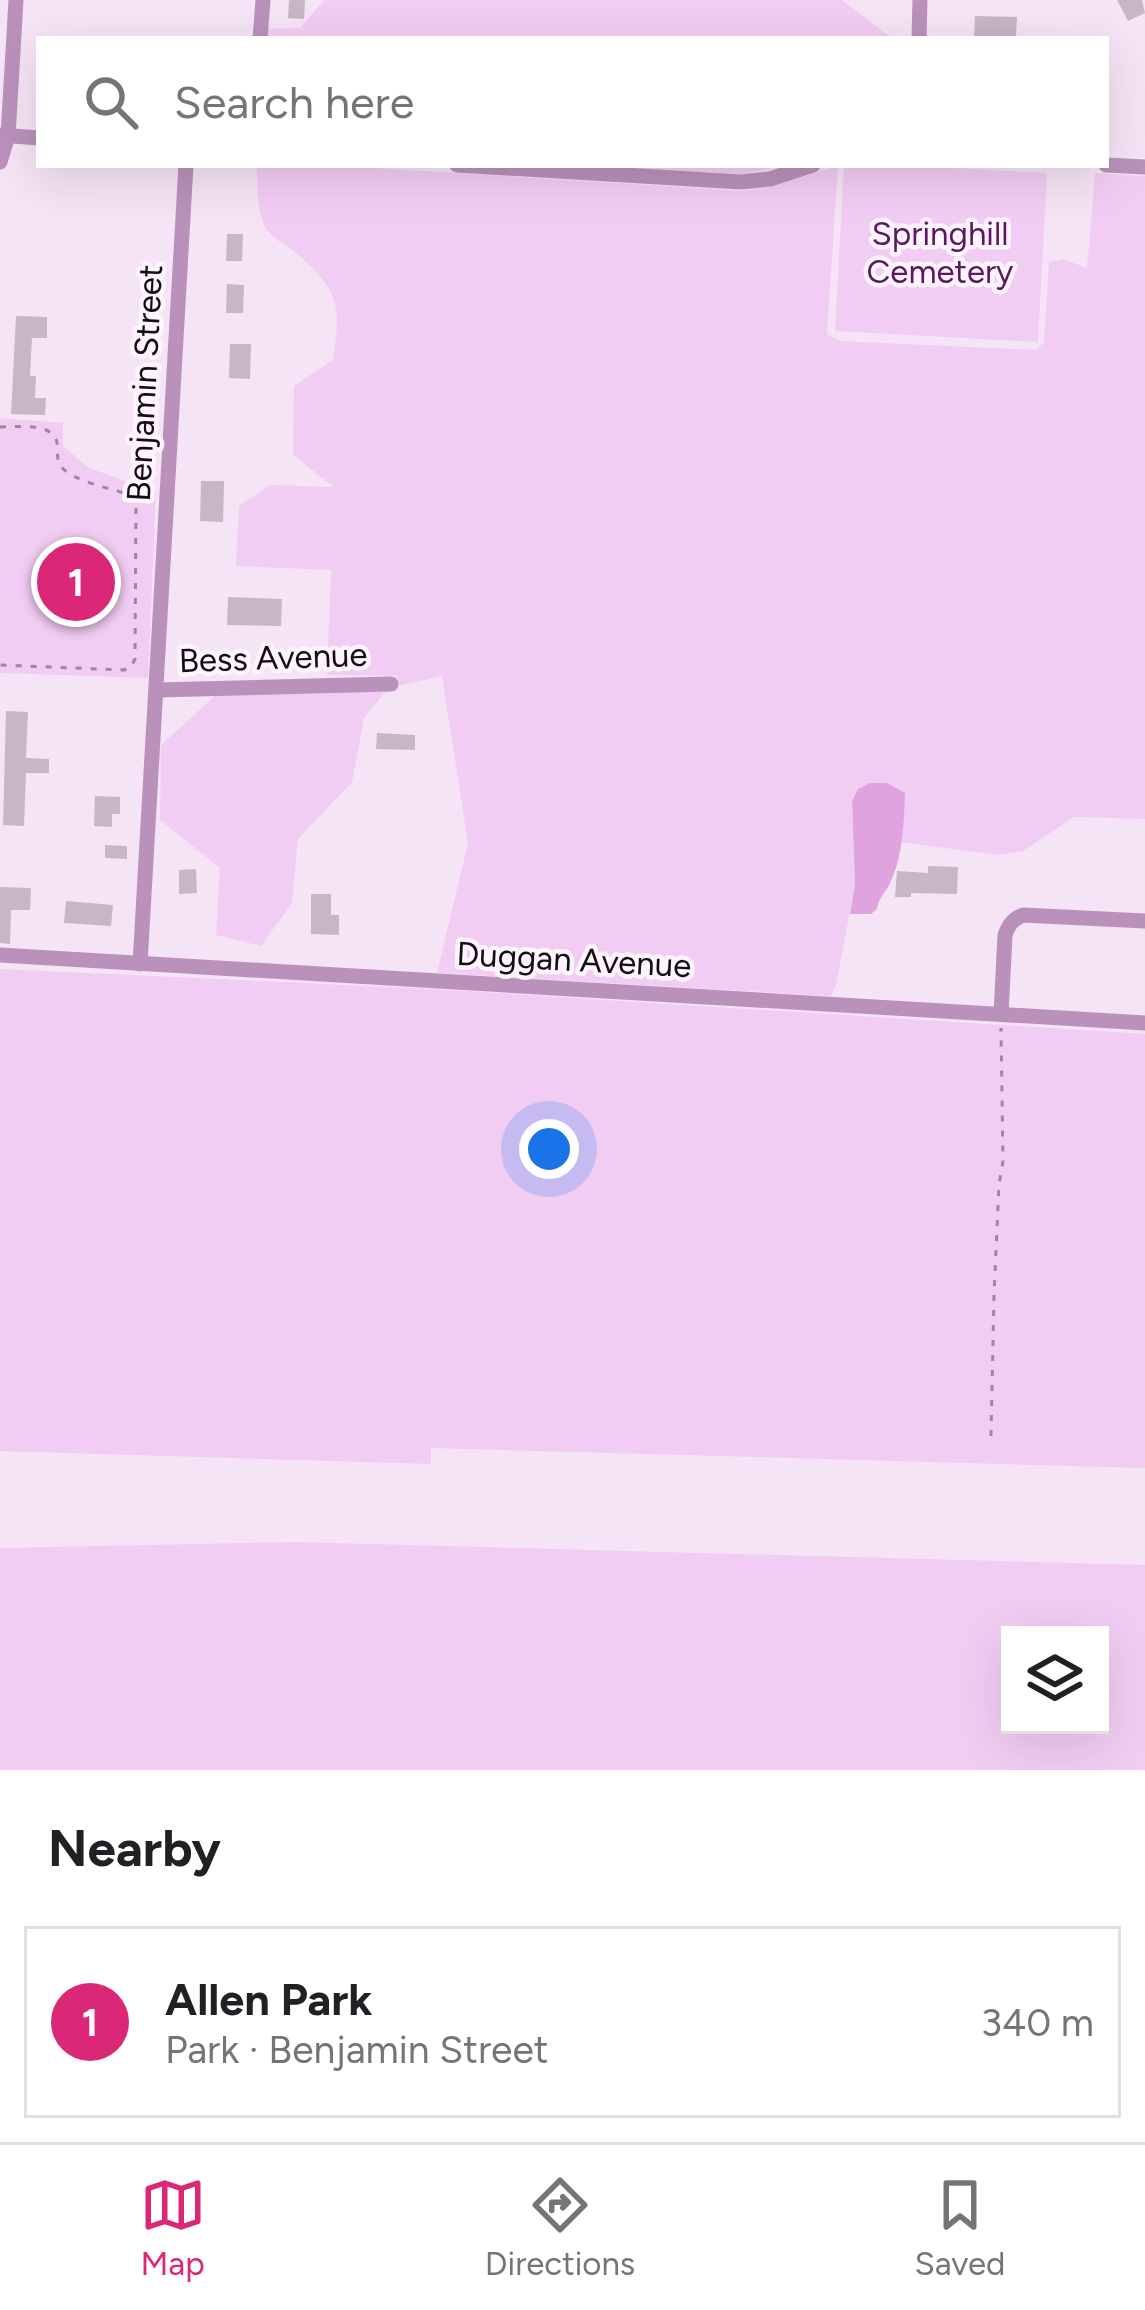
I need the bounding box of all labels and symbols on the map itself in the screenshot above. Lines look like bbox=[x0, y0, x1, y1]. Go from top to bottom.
park label: Springhill Cemetery bbox=[867, 214, 1014, 291]
street label: Benjamin Street bbox=[119, 264, 170, 502]
pin: 1 bbox=[37, 537, 115, 627]
street label: Bess Avenue bbox=[178, 635, 368, 680]
street label: Duggan Avenue bbox=[456, 934, 692, 985]
your location bbox=[519, 1119, 579, 1179]

